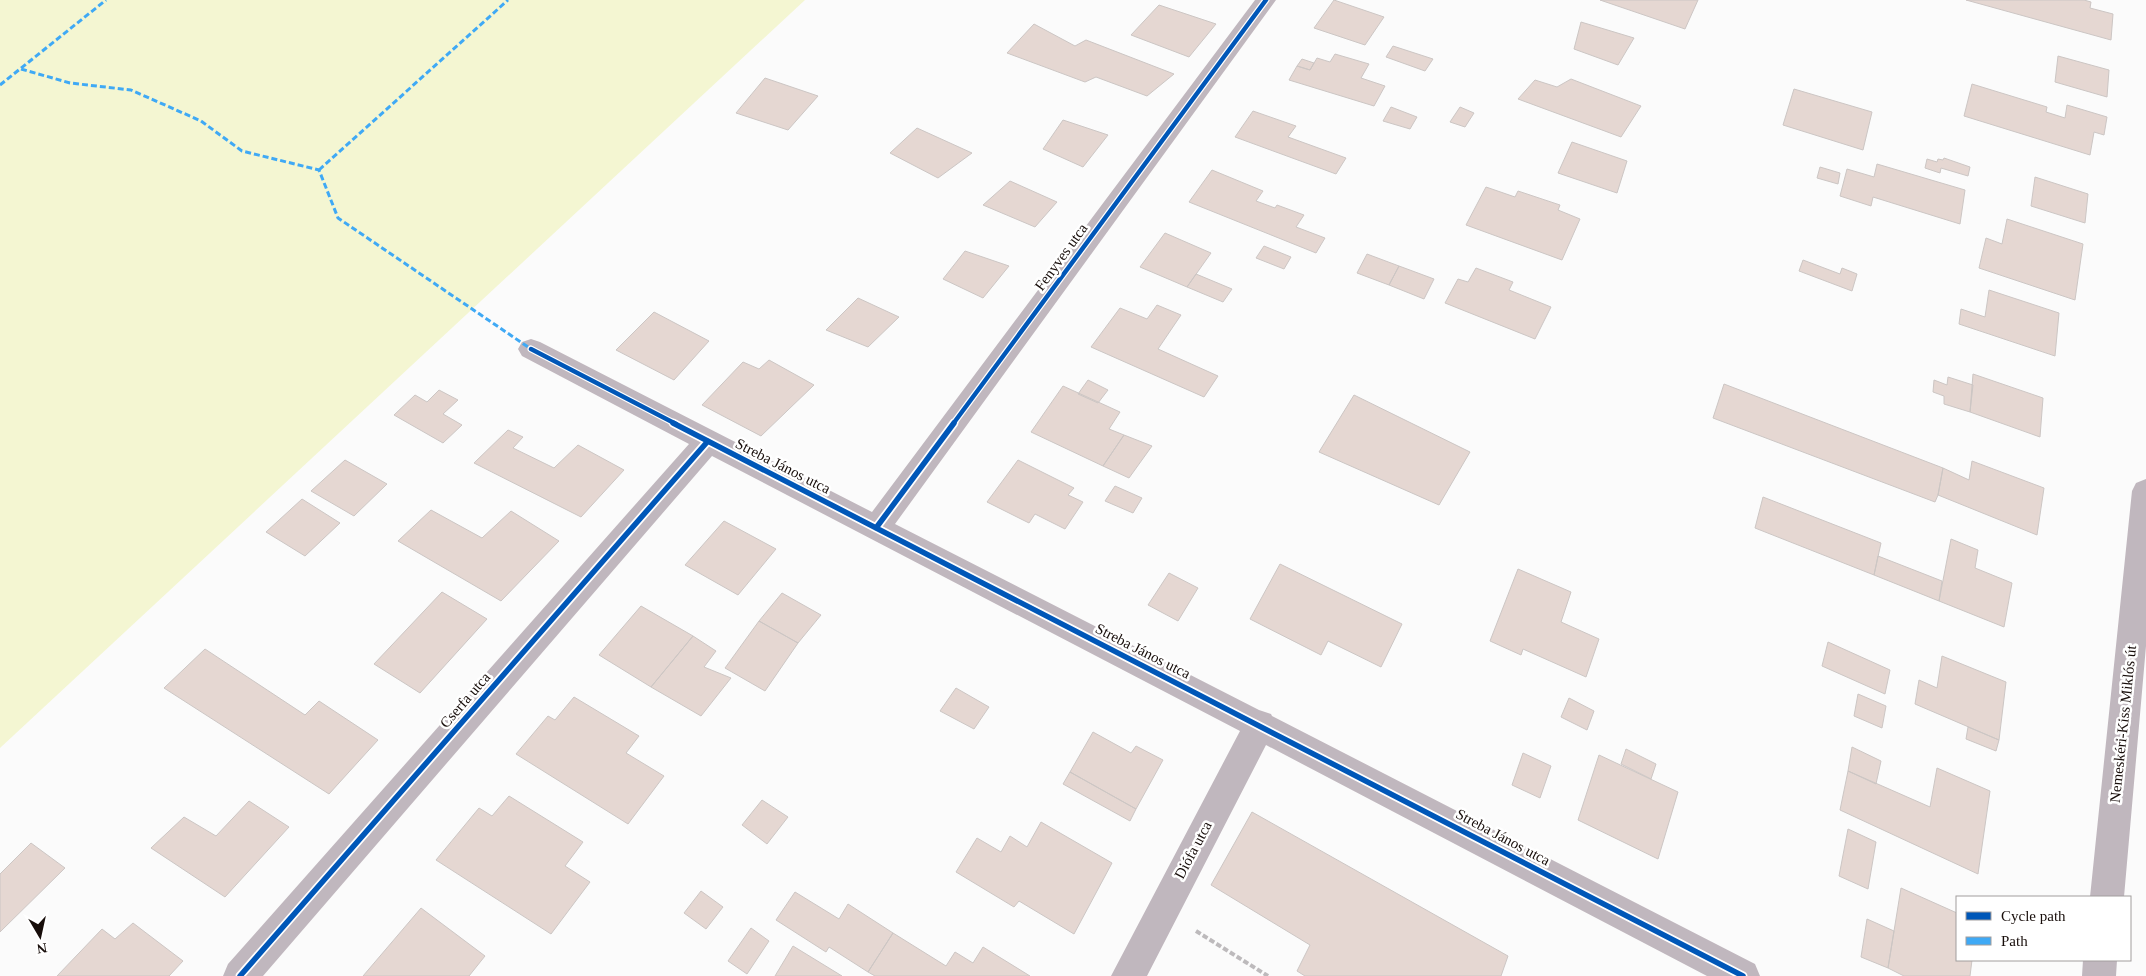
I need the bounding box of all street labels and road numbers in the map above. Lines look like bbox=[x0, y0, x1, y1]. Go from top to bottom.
street label: Fenyves utca bbox=[1031, 220, 1091, 294]
street label: Streba János utca bbox=[733, 435, 833, 497]
street label: Streba János utca bbox=[1093, 620, 1193, 682]
street label: Nemeskéri-Kiss Miklós út bbox=[2107, 644, 2139, 804]
street label: Cserfa utca bbox=[437, 669, 494, 731]
street label: Streba János utca bbox=[1453, 805, 1553, 869]
street label: Diófa utca bbox=[1171, 818, 1215, 882]

